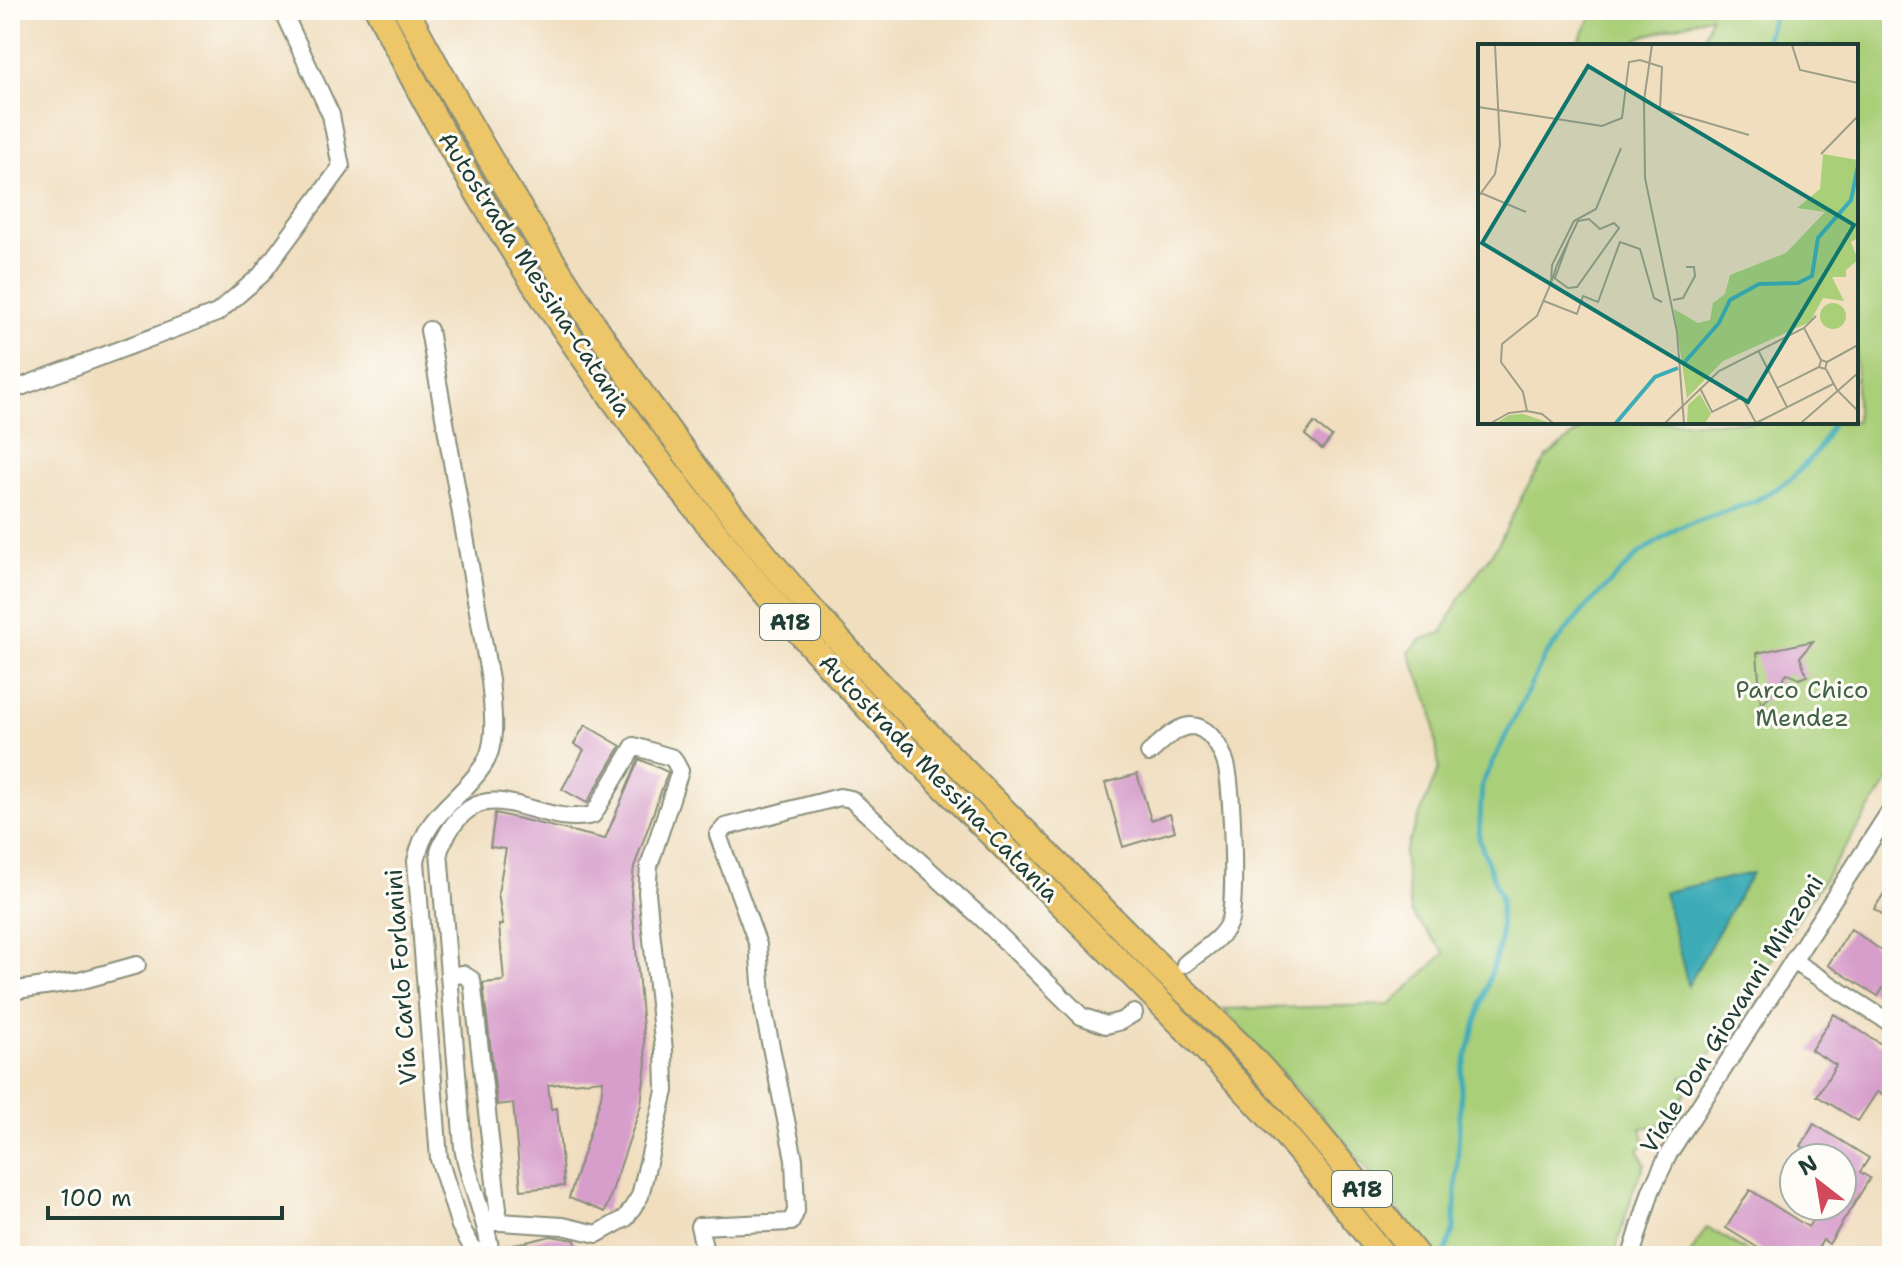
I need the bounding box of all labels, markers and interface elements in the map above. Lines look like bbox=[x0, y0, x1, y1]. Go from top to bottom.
inset map bbox=[1478, 44, 1858, 424]
street label: Autostrada Messina-Catania bbox=[431, 125, 639, 423]
road number: A18 bbox=[760, 604, 820, 640]
street label: Autostrada Messina-Catania bbox=[812, 647, 1066, 909]
park label: Parco Chico Mendez bbox=[1735, 674, 1869, 734]
street label: Via Carlo Forlanini bbox=[377, 868, 425, 1086]
street label: Viale Don Giovanni Minzoni bbox=[1633, 869, 1831, 1159]
north arrow bbox=[1778, 1142, 1858, 1222]
text: N bbox=[1793, 1148, 1823, 1182]
scale bar bbox=[48, 1170, 282, 1220]
road number: A18 bbox=[1332, 1171, 1392, 1207]
text: 100 m bbox=[60, 1182, 132, 1214]

